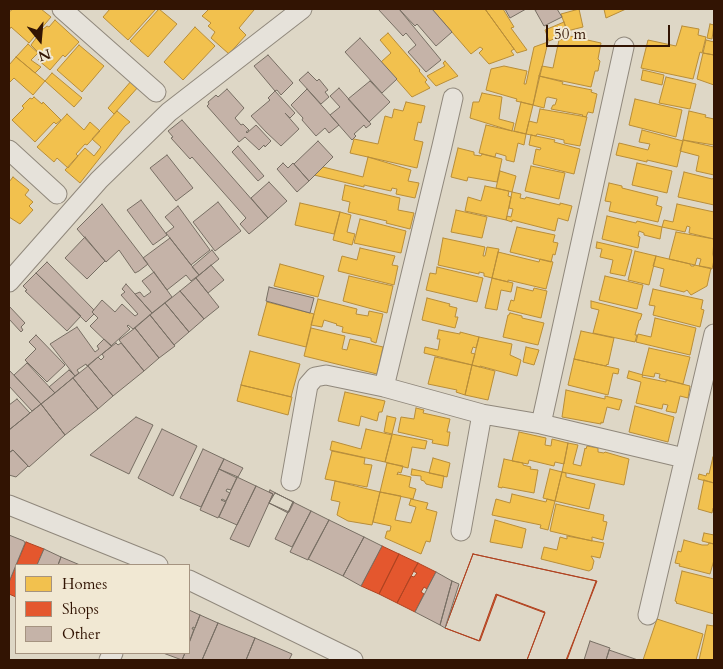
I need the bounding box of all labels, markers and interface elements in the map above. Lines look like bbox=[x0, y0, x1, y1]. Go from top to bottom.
north arrow bbox=[15, 15, 65, 65]
scale bar bbox=[548, 15, 672, 47]
text: 50 m bbox=[554, 24, 586, 44]
text: N bbox=[36, 44, 53, 66]
legend bbox=[15, 564, 190, 654]
text: Homes bbox=[62, 574, 107, 594]
text: Shops bbox=[62, 599, 99, 619]
text: Other bbox=[62, 624, 100, 644]

